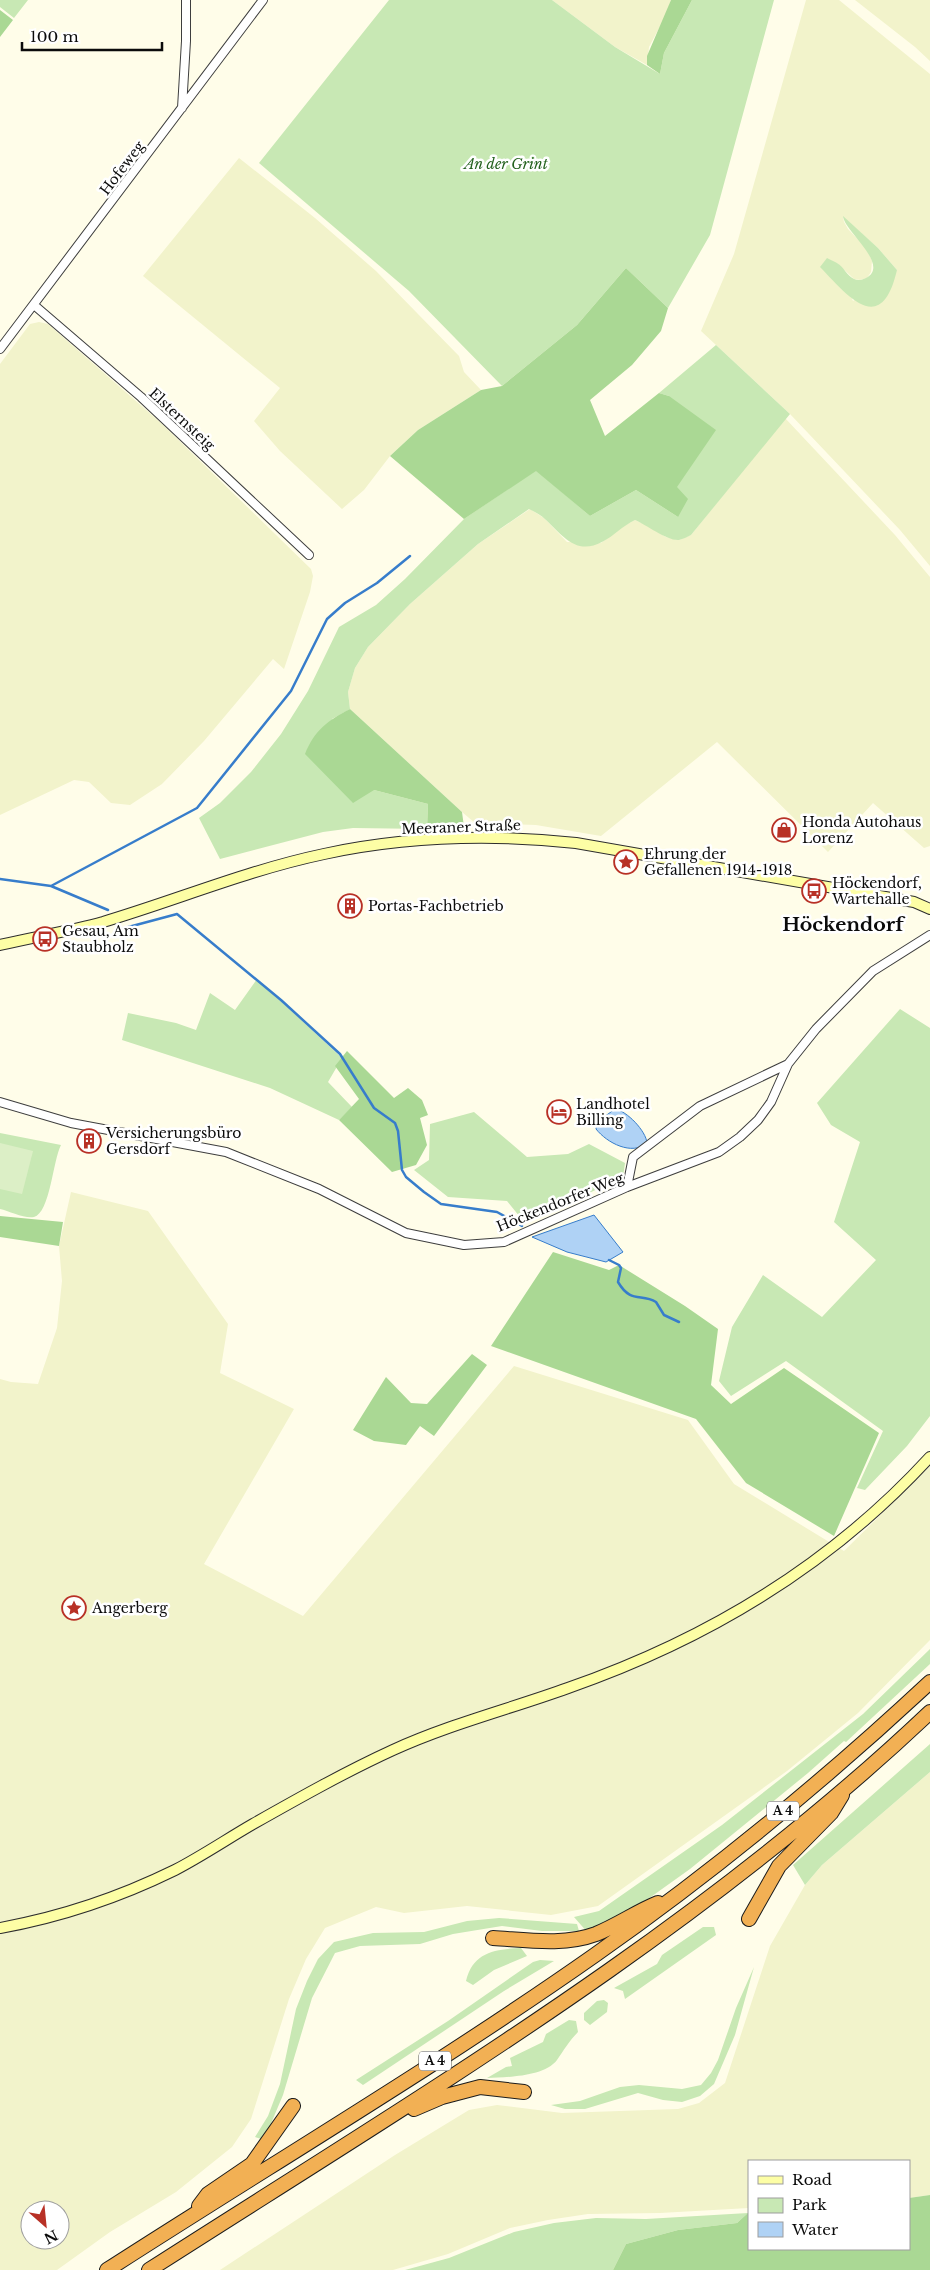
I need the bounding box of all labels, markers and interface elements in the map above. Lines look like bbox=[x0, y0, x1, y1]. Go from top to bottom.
scale bar bbox=[22, 20, 162, 52]
text: 100 m bbox=[30, 27, 79, 46]
street label: Hofeweg bbox=[96, 137, 149, 199]
park label: An der Grint bbox=[462, 155, 549, 173]
street label: Elsternsteig bbox=[145, 384, 219, 454]
place label: Honda Autohaus Lorenz bbox=[802, 813, 921, 847]
street label: Meeraner Straße bbox=[401, 816, 521, 838]
shop icon: Honda Autohaus Lorenz bbox=[771, 817, 797, 843]
place label: Ehrung der Gefallenen 1914-1918 bbox=[644, 845, 792, 879]
place icon: Ehrung der Gefallenen 1914-1918 bbox=[613, 849, 639, 875]
place label: Höckendorf, Wartehalle bbox=[831, 874, 922, 908]
bus stop icon: Höckendorf, Wartehalle bbox=[801, 878, 827, 904]
building icon: Portas-Fachbetrieb bbox=[337, 893, 363, 919]
place label: Portas-Fachbetrieb bbox=[368, 897, 504, 915]
district label: Höckendorf bbox=[782, 913, 906, 936]
place label: Gesau, Am Staubholz bbox=[62, 922, 139, 956]
bus stop icon: Gesau, Am Staubholz bbox=[32, 926, 58, 952]
place label: Landhotel Billing bbox=[576, 1095, 650, 1129]
hotel icon: Landhotel Billing bbox=[546, 1099, 572, 1125]
place label: Versicherungsbüro Gersdorf bbox=[105, 1124, 241, 1158]
building icon: Versicherungsbüro Gersdorf bbox=[76, 1128, 102, 1154]
street label: Höckendorfer Weg bbox=[494, 1168, 627, 1236]
place icon: Angerberg bbox=[61, 1595, 87, 1621]
place label: Angerberg bbox=[91, 1599, 168, 1617]
road number: A 4 bbox=[767, 1802, 799, 1820]
road number: A 4 bbox=[419, 2052, 451, 2070]
legend bbox=[748, 2160, 910, 2250]
text: Road bbox=[792, 2170, 832, 2189]
text: Park bbox=[792, 2195, 828, 2214]
north arrow bbox=[20, 2200, 70, 2250]
text: Water bbox=[791, 2220, 839, 2239]
text: N bbox=[41, 2226, 61, 2248]

